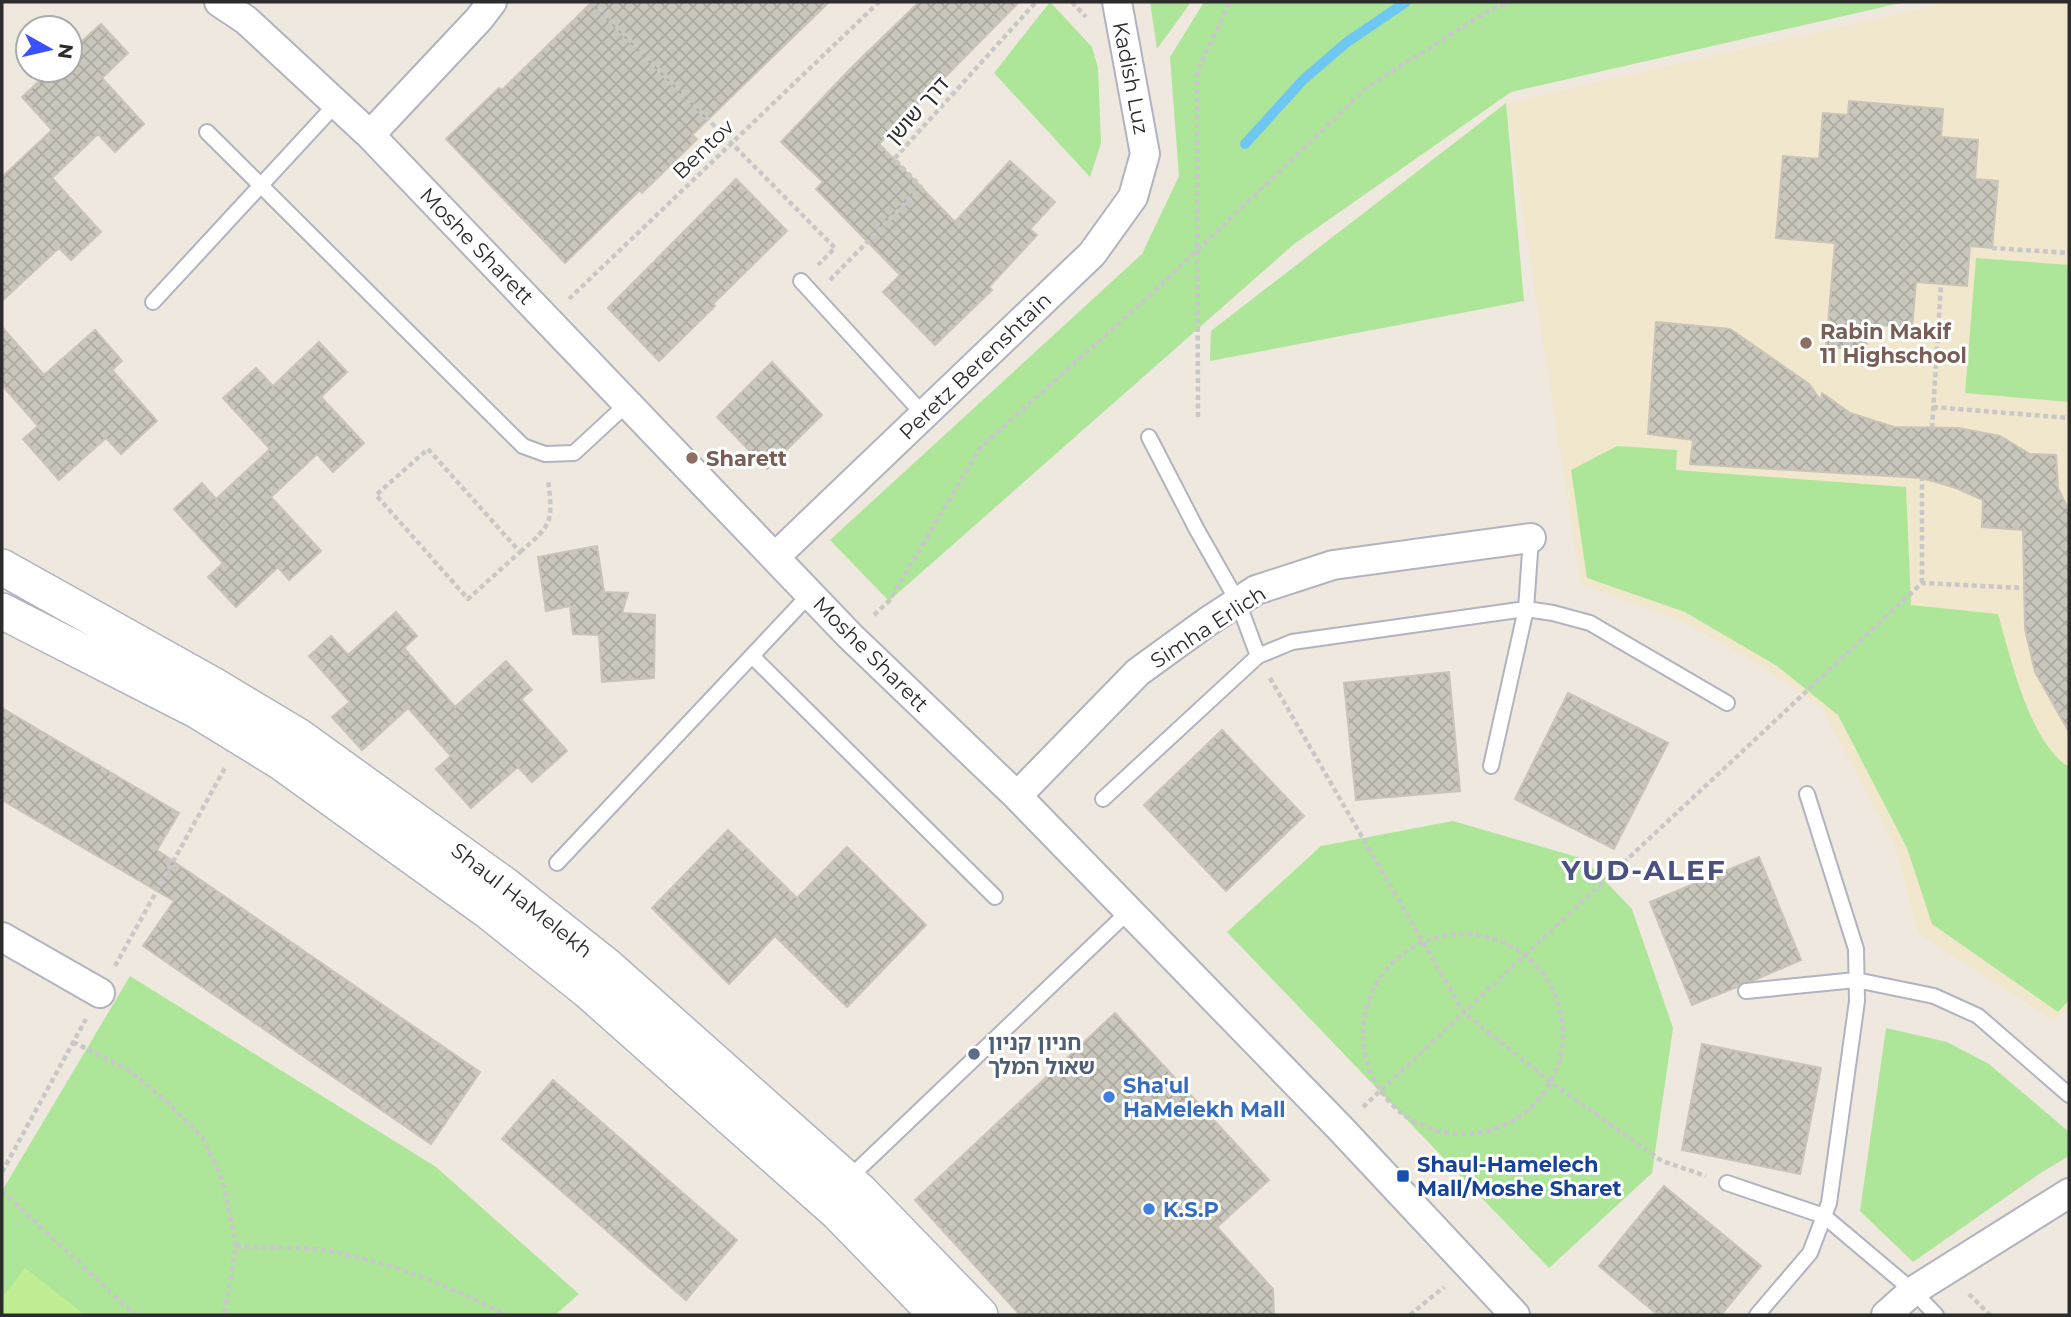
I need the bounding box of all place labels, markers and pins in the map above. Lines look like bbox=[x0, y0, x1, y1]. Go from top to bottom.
place label: Rabin Makif 11 Highschool bbox=[1820, 319, 1967, 368]
marker: Rabin Makif 11 Highschool bbox=[1798, 335, 1814, 351]
place label: Sharett bbox=[706, 446, 787, 471]
marker: Sharett bbox=[684, 450, 700, 466]
place label: חניון קניון שאול המלך bbox=[988, 1030, 1095, 1079]
marker: חניון קניון שאול המלך bbox=[966, 1046, 982, 1062]
place label: Sha'ul HaMelekh Mall bbox=[1123, 1073, 1286, 1122]
marker: Sha'ul HaMelekh Mall bbox=[1101, 1089, 1117, 1105]
place label: Shaul-Hamelech Mall/Moshe Sharet bbox=[1417, 1152, 1622, 1201]
marker: Shaul-Hamelech Mall/Moshe Sharet bbox=[1395, 1168, 1411, 1184]
place label: K.S.P bbox=[1163, 1197, 1219, 1222]
marker: K.S.P bbox=[1141, 1201, 1157, 1217]

